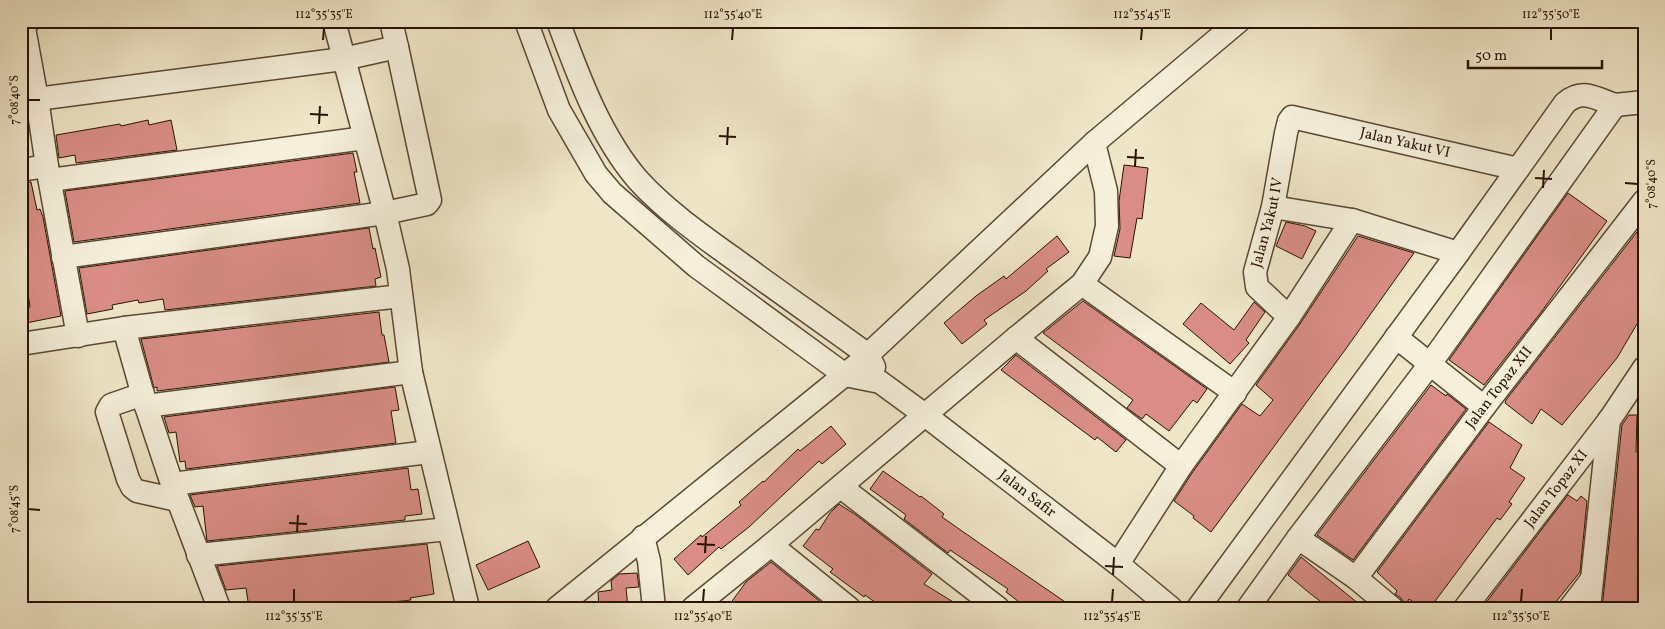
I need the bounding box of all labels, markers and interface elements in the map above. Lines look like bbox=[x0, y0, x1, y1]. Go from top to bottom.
text: 112°35'35"E bbox=[295, 7, 353, 23]
text: 112°35'40"E bbox=[704, 7, 762, 23]
text: 112°35'45"E bbox=[1113, 7, 1171, 23]
text: 112°35'50"E bbox=[1522, 7, 1580, 23]
scale bar bbox=[1468, 38, 1601, 70]
text: 50 m bbox=[1475, 46, 1507, 67]
text: 7°08'40"S bbox=[7, 75, 23, 125]
street label: Jalan Yakut VI bbox=[1358, 122, 1452, 164]
text: 7°08'40"S bbox=[1644, 159, 1660, 209]
street label: Jalan Yakut IV bbox=[1246, 176, 1288, 270]
street label: Jalan Topaz XII bbox=[1461, 342, 1538, 433]
street label: Jalan Topaz XI bbox=[1519, 445, 1593, 533]
street label: Jalan Safir bbox=[994, 465, 1060, 523]
text: 7°08'45"S bbox=[7, 485, 23, 533]
text: 112°35'35"E bbox=[265, 609, 323, 625]
text: 112°35'40"E bbox=[674, 609, 732, 625]
text: 112°35'45"E bbox=[1083, 609, 1141, 625]
text: 112°35'50"E bbox=[1492, 609, 1550, 625]

